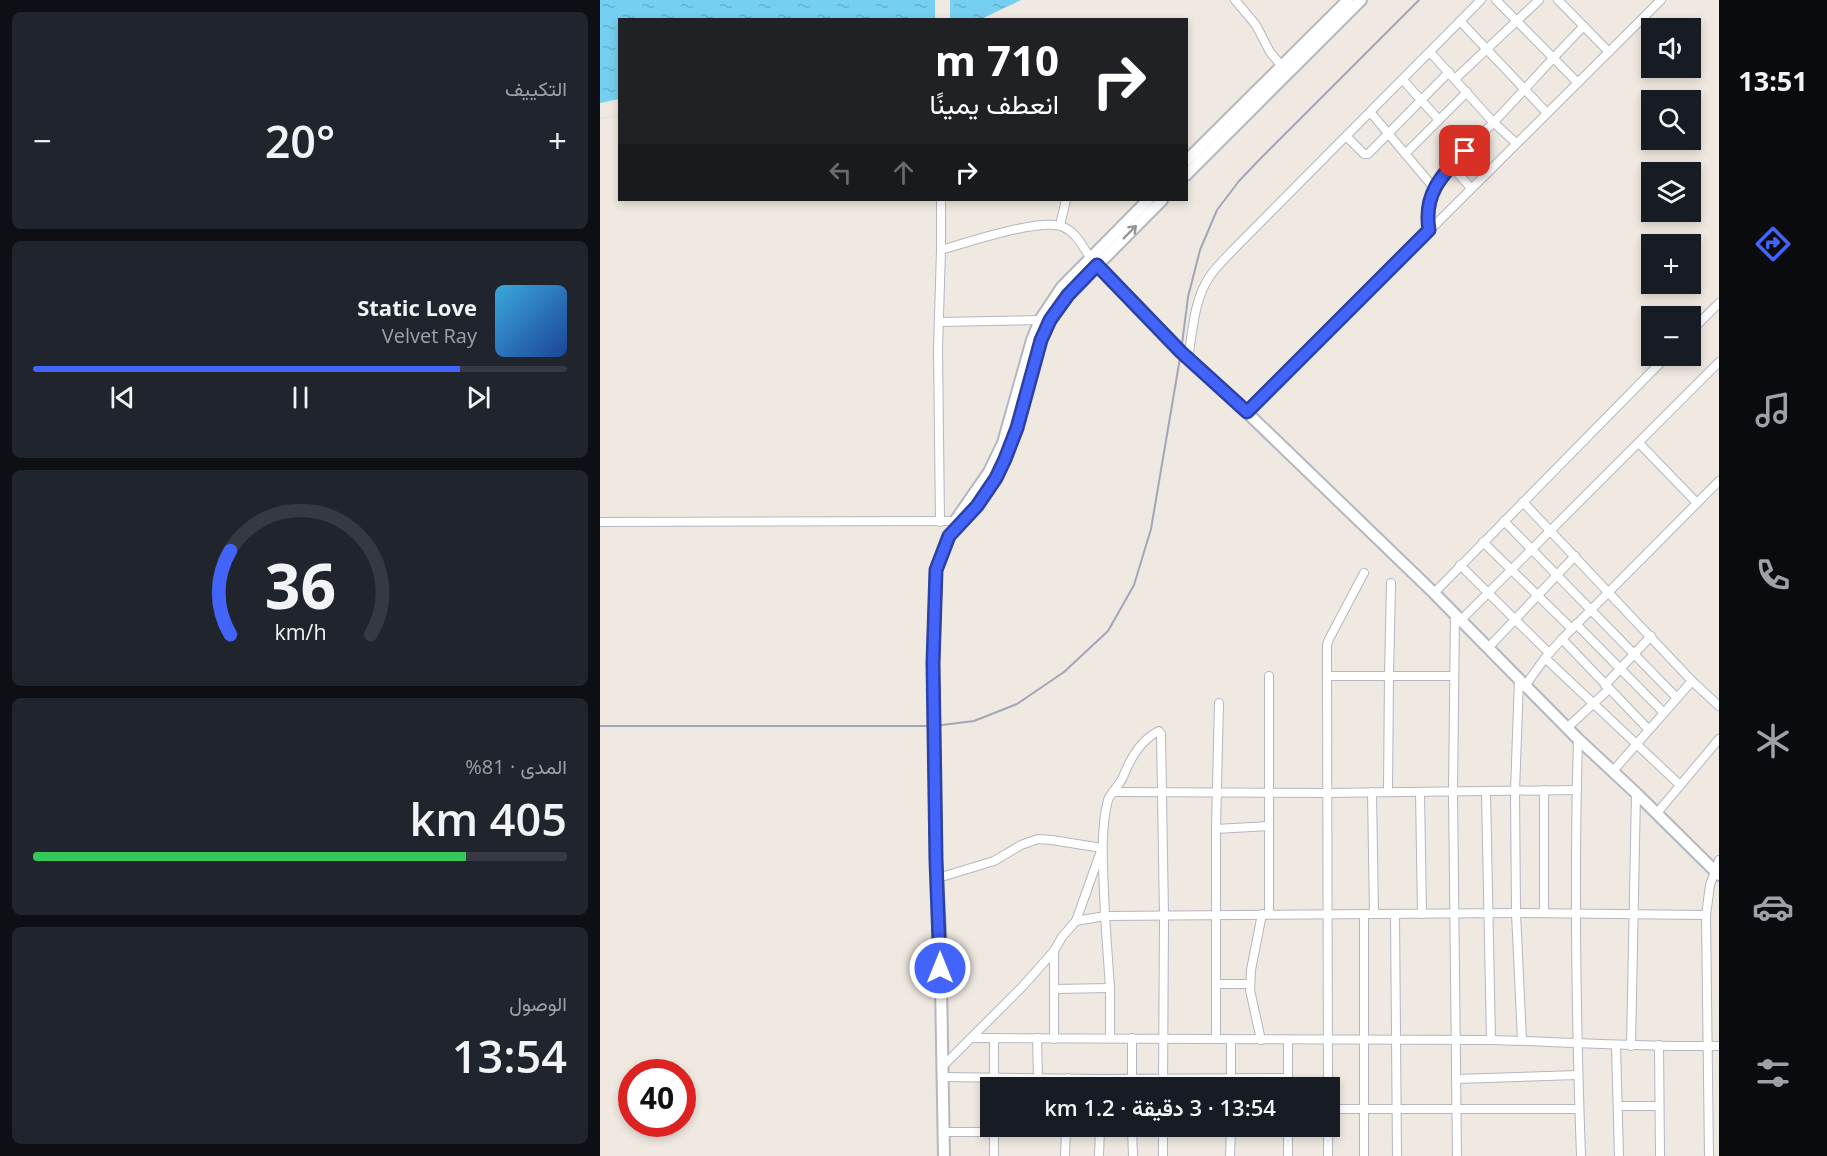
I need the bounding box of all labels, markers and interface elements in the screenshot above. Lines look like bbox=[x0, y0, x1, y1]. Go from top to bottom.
map controls bbox=[1641, 18, 1701, 366]
button: sound bbox=[1641, 18, 1701, 78]
text: 710 m bbox=[935, 31, 1059, 88]
icon: right bbox=[1080, 42, 1158, 120]
text: 13:51 bbox=[1738, 62, 1808, 99]
text: التكييف bbox=[505, 75, 567, 102]
text: انعطف يمينًا bbox=[929, 85, 1059, 122]
button: search bbox=[1641, 90, 1701, 150]
text: 20° bbox=[265, 110, 335, 171]
text: − bbox=[33, 118, 52, 163]
text: + bbox=[548, 118, 567, 163]
pin bbox=[1439, 125, 1490, 176]
icon: arrive bbox=[1448, 134, 1481, 167]
icon: left bbox=[824, 156, 857, 189]
icon: ahead bbox=[887, 156, 920, 189]
icon: right bbox=[950, 156, 983, 189]
button: layers bbox=[1641, 162, 1701, 222]
icon: directions bbox=[1752, 223, 1794, 265]
one-way arrow bbox=[1123, 225, 1137, 240]
button: + bbox=[1641, 234, 1701, 294]
text: Static Love bbox=[357, 292, 477, 322]
button: − bbox=[1641, 306, 1701, 366]
text: Velvet Ray bbox=[382, 322, 477, 349]
icon: previous bbox=[106, 381, 139, 414]
icon: pause bbox=[284, 381, 317, 414]
icon: next bbox=[462, 381, 495, 414]
icon: music bbox=[1752, 389, 1794, 431]
text: 36 bbox=[264, 542, 336, 627]
icon: phone bbox=[1752, 554, 1794, 596]
text: km/h bbox=[274, 617, 326, 646]
icon: climate bbox=[1752, 720, 1794, 762]
text: المدى · 81% bbox=[465, 753, 567, 780]
text: 405 km bbox=[409, 788, 567, 849]
icon: car bbox=[1752, 886, 1794, 928]
position arrow bbox=[908, 936, 972, 1000]
text: الوصول bbox=[509, 990, 567, 1017]
text: 13:54 bbox=[452, 1025, 567, 1086]
icon: filters bbox=[1752, 1052, 1794, 1094]
speed limit sign: 40 bbox=[618, 1059, 696, 1137]
text: 13:54 · 3 دقيقة · 1.2 km bbox=[1044, 1092, 1276, 1122]

